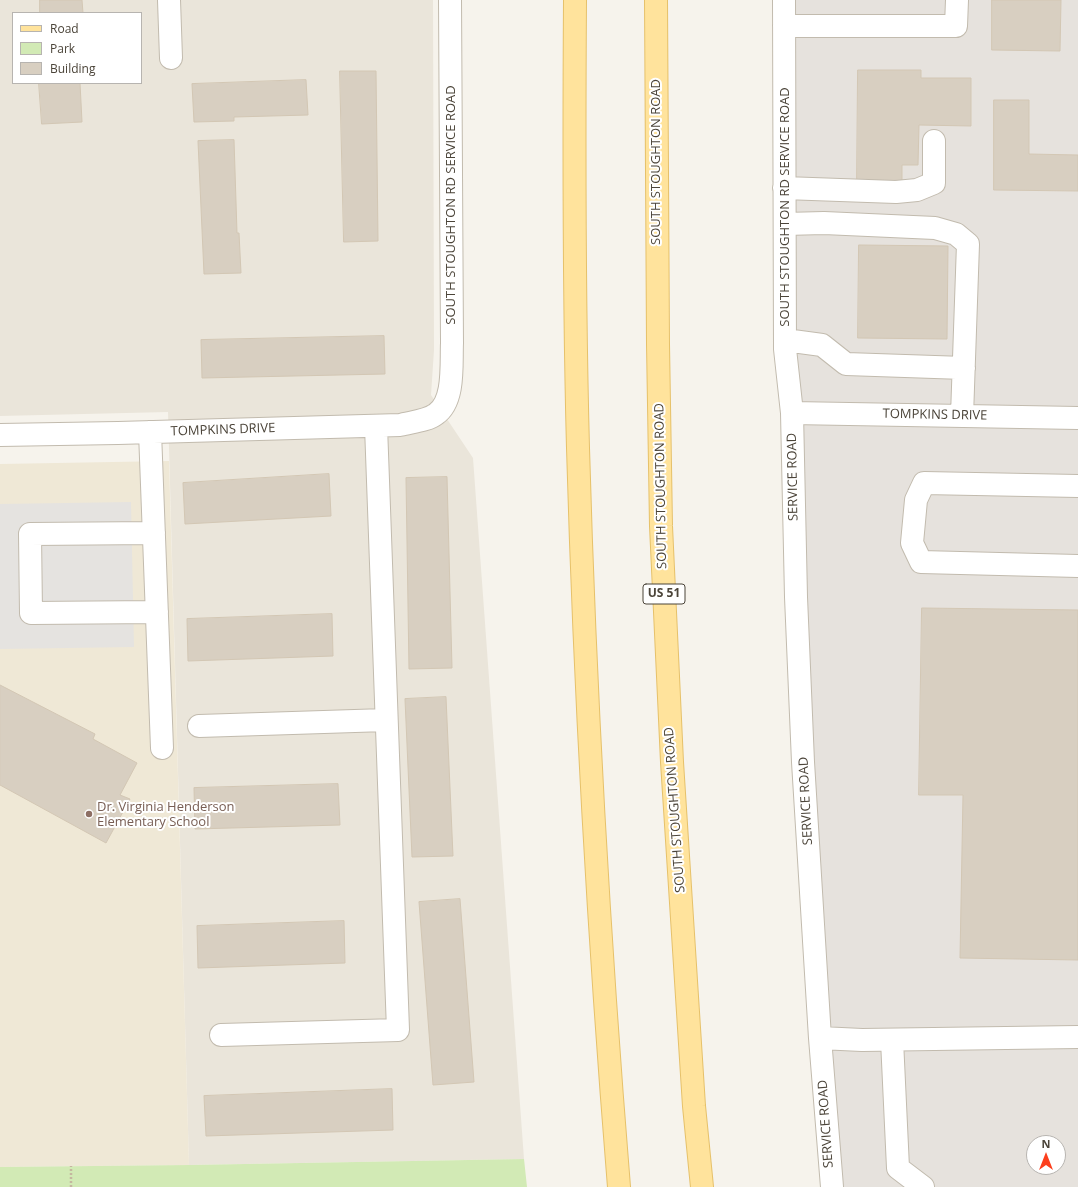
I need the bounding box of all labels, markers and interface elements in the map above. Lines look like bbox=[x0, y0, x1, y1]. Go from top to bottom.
legend bbox=[12, 12, 142, 84]
text: Road bbox=[50, 20, 79, 37]
text: Park bbox=[50, 40, 75, 57]
text: Building bbox=[50, 60, 95, 77]
street label: SOUTH STOUGHTON ROAD bbox=[648, 79, 664, 245]
street label: SOUTH STOUGHTON RD SERVICE ROAD bbox=[443, 85, 459, 325]
street label: SOUTH STOUGHTON RD SERVICE ROAD bbox=[777, 87, 793, 327]
street label: SOUTH STOUGHTON ROAD bbox=[652, 403, 670, 569]
street label: TOMPKINS DRIVE bbox=[883, 406, 987, 424]
street label: TOMPKINS DRIVE bbox=[170, 420, 276, 440]
street label: SERVICE ROAD bbox=[784, 433, 802, 521]
road number: US 51 bbox=[643, 584, 685, 604]
street label: SOUTH STOUGHTON ROAD bbox=[661, 727, 689, 893]
street label: SERVICE ROAD bbox=[796, 756, 816, 846]
place label: Dr. Virginia Henderson Elementary School bbox=[97, 799, 234, 830]
marker: Dr. Virginia Henderson Elementary School bbox=[84, 809, 94, 819]
street label: SERVICE ROAD bbox=[815, 1079, 837, 1169]
north arrow bbox=[1026, 1135, 1066, 1175]
text: N bbox=[1042, 1136, 1050, 1151]

